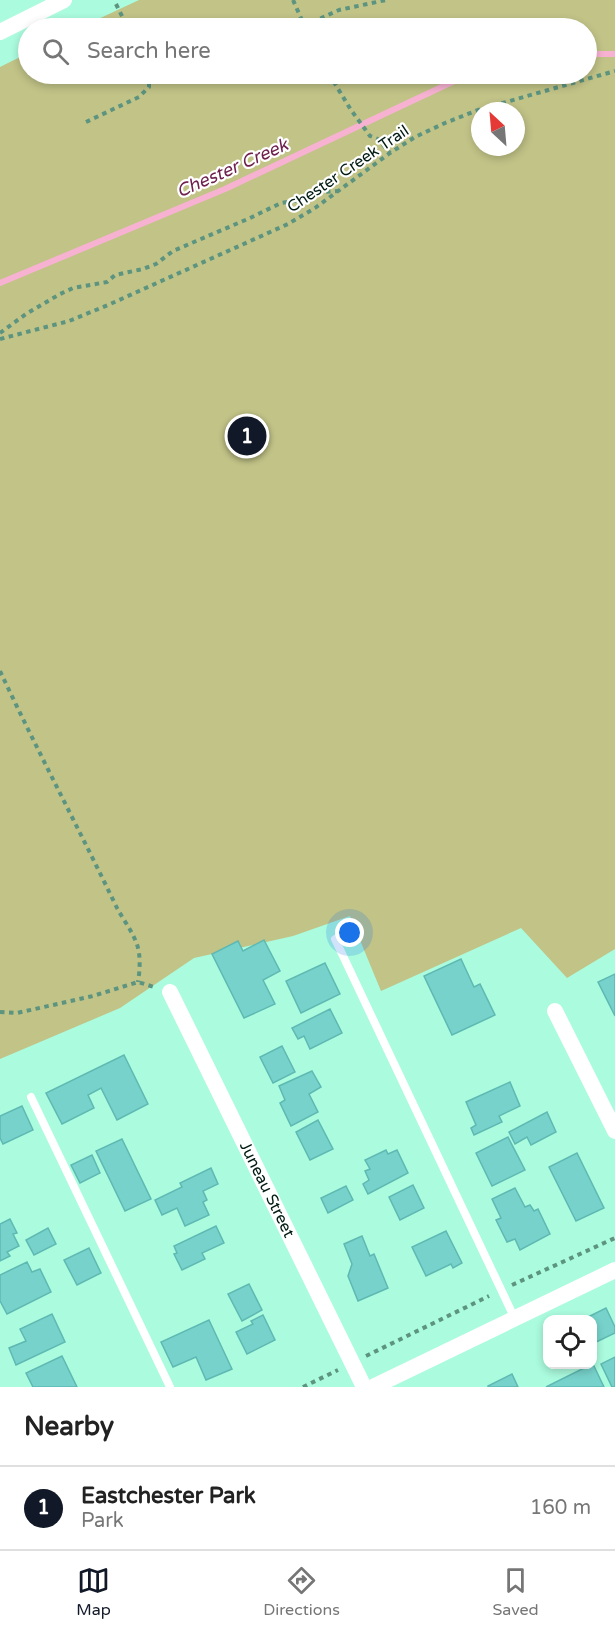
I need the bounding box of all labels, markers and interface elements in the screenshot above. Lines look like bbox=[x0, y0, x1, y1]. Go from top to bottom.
search box bbox=[18, 18, 597, 84]
icon: search bbox=[39, 35, 72, 68]
text: Search here bbox=[87, 38, 211, 64]
north arrow bbox=[471, 102, 525, 156]
street label: Chester Creek Trail bbox=[283, 121, 413, 217]
water label: Chester Creek bbox=[173, 133, 292, 202]
pin: 1 bbox=[228, 414, 266, 458]
your location bbox=[335, 918, 364, 947]
street label: Juneau Street bbox=[235, 1138, 299, 1241]
map controls bbox=[543, 1315, 597, 1369]
button: locate bbox=[543, 1315, 597, 1369]
text: Nearby bbox=[24, 1411, 114, 1442]
text: Eastchester Park bbox=[81, 1483, 256, 1509]
text: 1 bbox=[37, 1496, 50, 1520]
text: 160 m bbox=[530, 1496, 591, 1520]
text: Park bbox=[81, 1509, 124, 1533]
tab: Map bbox=[76, 1564, 111, 1620]
tab: Directions bbox=[263, 1564, 340, 1620]
tab: Saved bbox=[492, 1564, 539, 1620]

